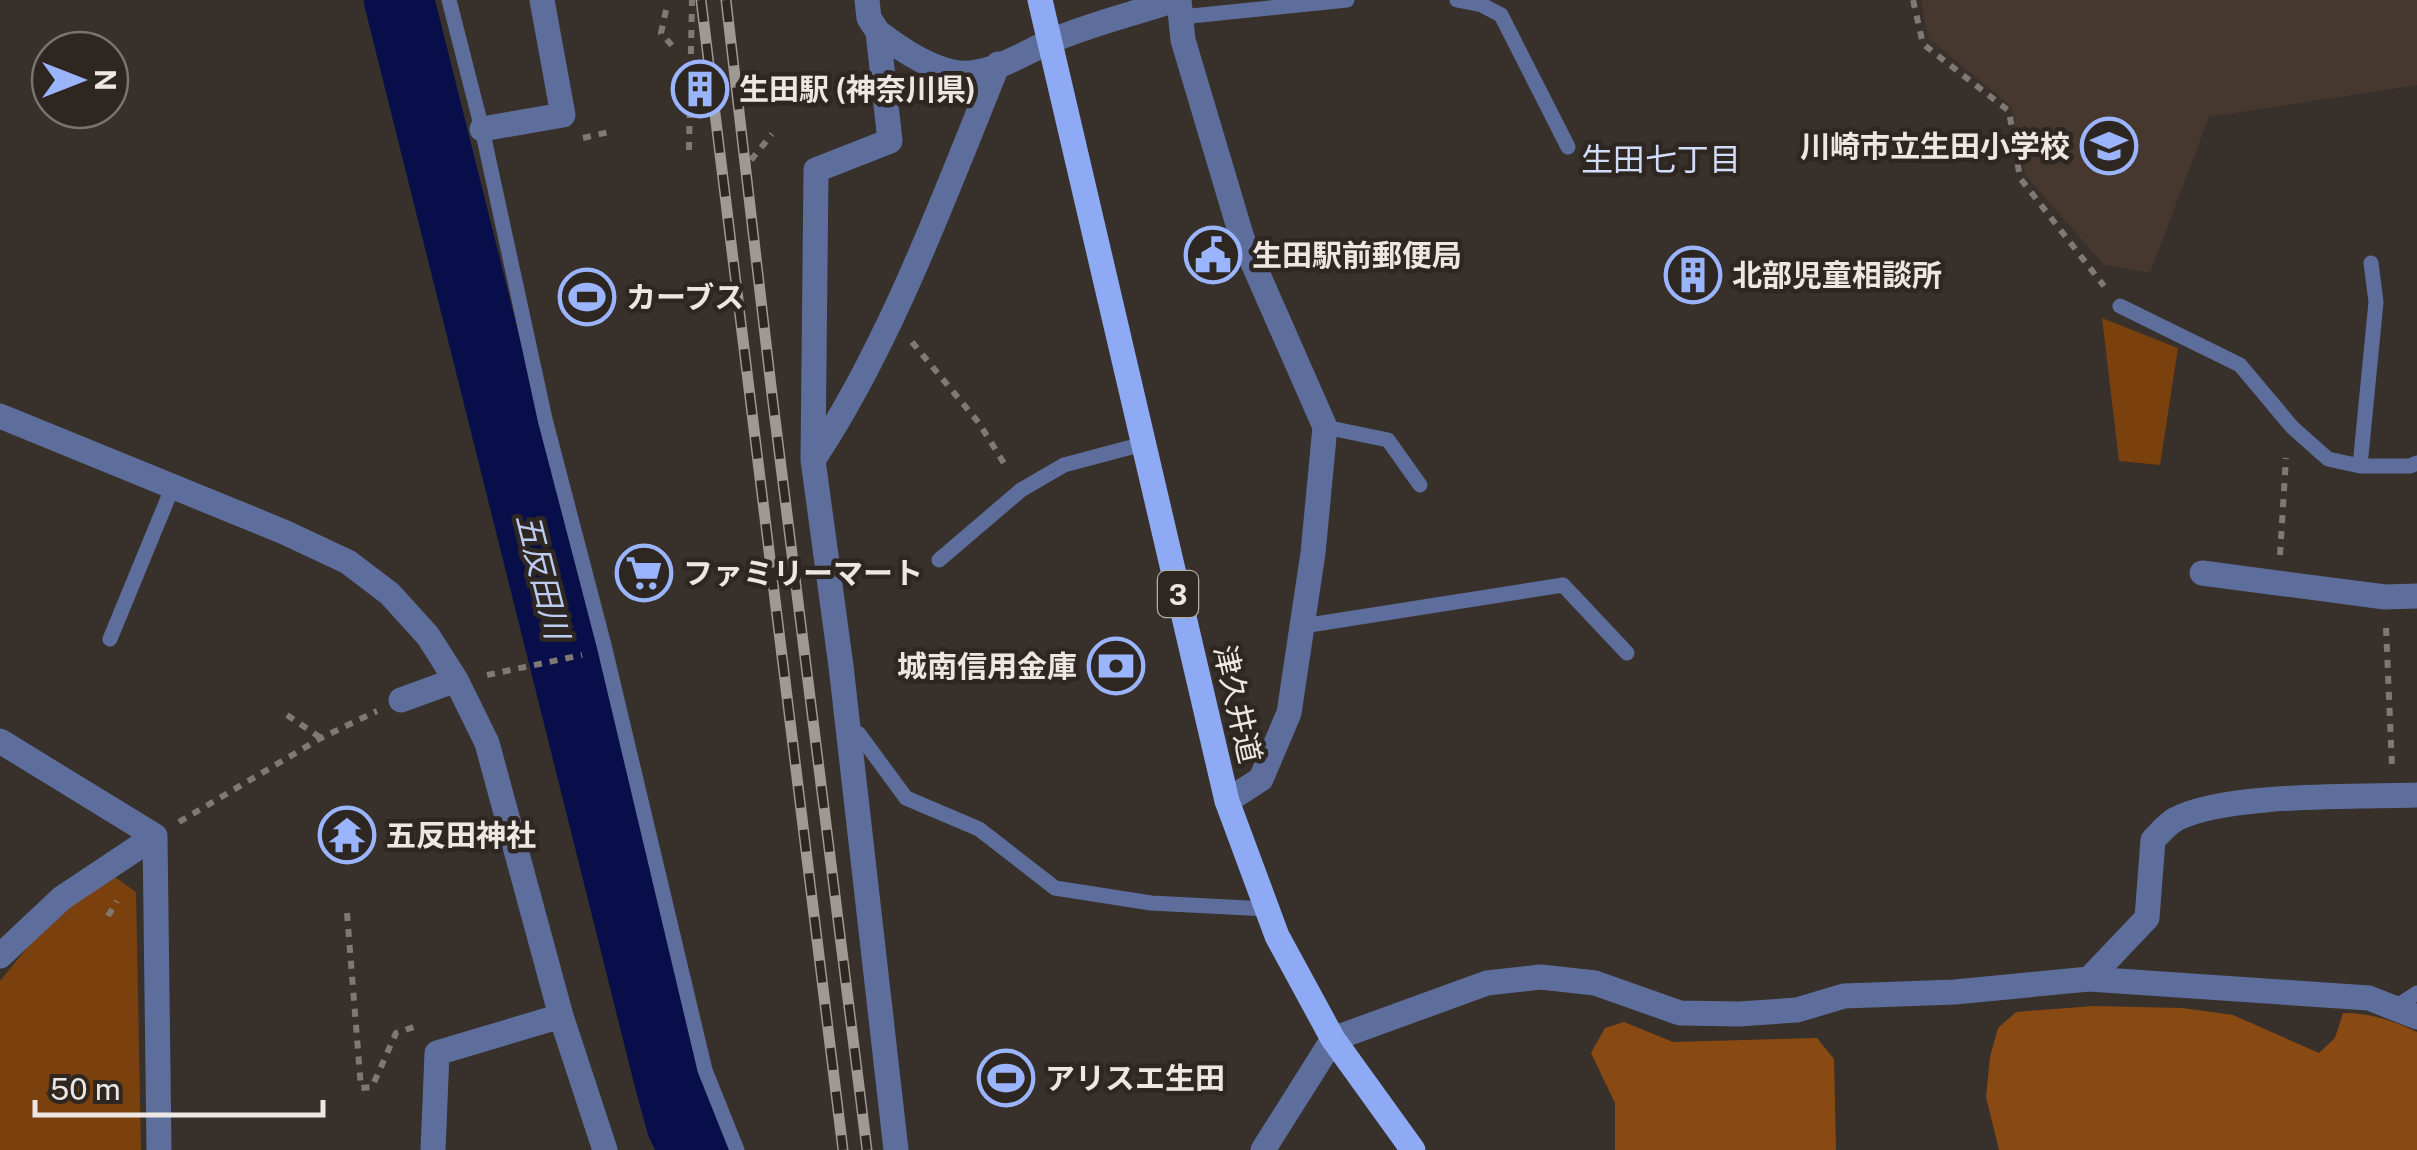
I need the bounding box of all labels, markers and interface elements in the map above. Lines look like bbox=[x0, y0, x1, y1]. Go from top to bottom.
north arrow bbox=[30, 30, 130, 130]
building icon: 生田駅 (神奈川県) bbox=[670, 59, 730, 119]
text: N bbox=[89, 69, 122, 91]
place label: 生田駅 (神奈川県) bbox=[739, 71, 976, 107]
school or university icon: 川崎市立生田小学校 bbox=[2079, 116, 2139, 176]
place label: 川崎市立生田小学校 bbox=[1800, 128, 2070, 164]
district label: 生田七丁目 bbox=[1581, 141, 1741, 178]
public building icon: 生田駅前郵便局 bbox=[1183, 225, 1243, 285]
place label: 生田駅前郵便局 bbox=[1252, 237, 1462, 273]
building icon: 北部児童相談所 bbox=[1663, 245, 1723, 305]
place label: 北部児童相談所 bbox=[1732, 257, 1942, 293]
sports icon: カーブス bbox=[557, 267, 617, 327]
place label: カーブス bbox=[626, 279, 744, 315]
water label: 五反田川 bbox=[510, 509, 577, 645]
supermarket icon: ファミリーマート bbox=[614, 543, 674, 603]
place label: ファミリーマート bbox=[683, 555, 923, 591]
road number: 3 bbox=[1158, 571, 1198, 617]
bank icon: 城南信用金庫 bbox=[1086, 636, 1146, 696]
street label: 津久井道 bbox=[1207, 641, 1269, 767]
place label: 城南信用金庫 bbox=[897, 648, 1077, 684]
temple icon: 五反田神社 bbox=[317, 805, 377, 865]
place label: 五反田神社 bbox=[386, 817, 536, 853]
sports icon: アリスエ生田 bbox=[976, 1048, 1036, 1108]
scale bar bbox=[35, 1055, 322, 1117]
place label: アリスエ生田 bbox=[1045, 1060, 1225, 1096]
text: 50 m bbox=[50, 1071, 121, 1107]

